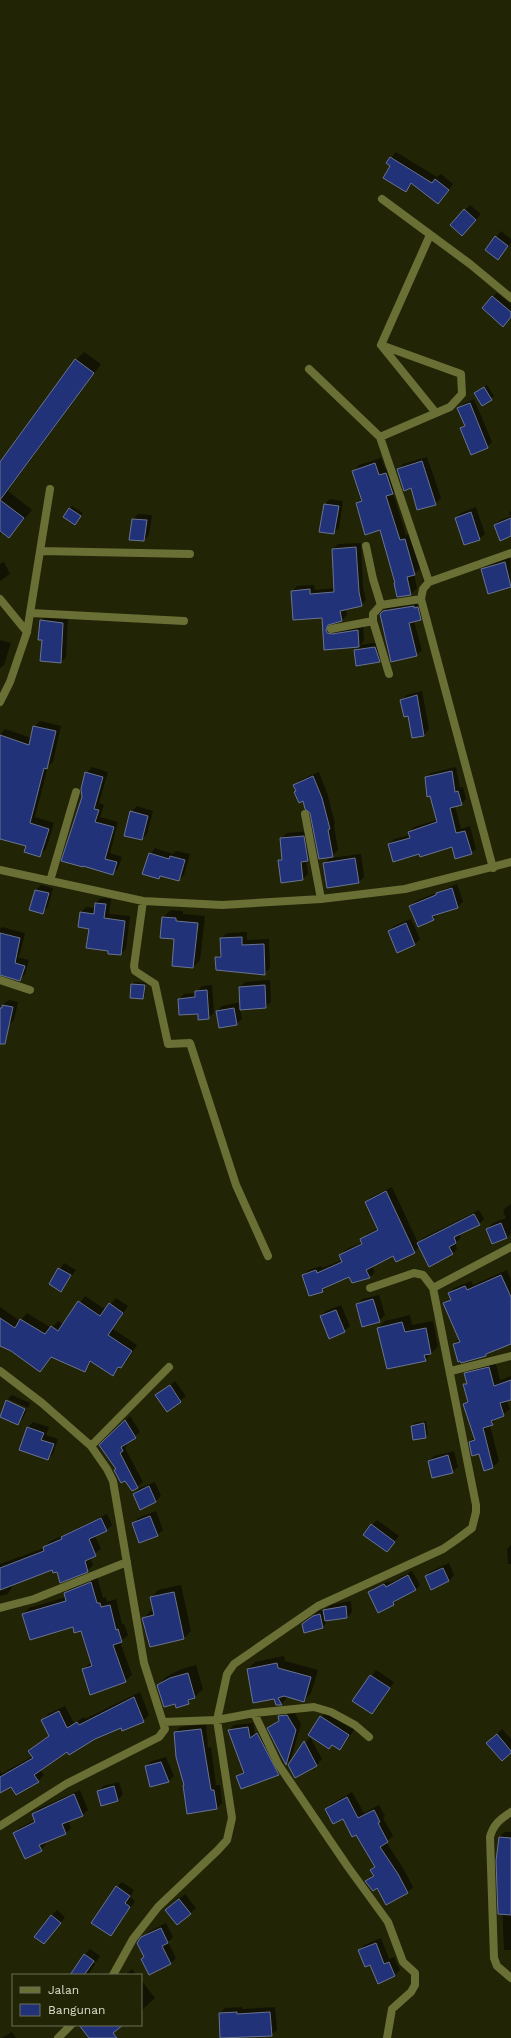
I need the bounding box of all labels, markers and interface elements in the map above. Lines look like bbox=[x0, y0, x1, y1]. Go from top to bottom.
legend bbox=[12, 1974, 142, 2026]
text: Jalan bbox=[48, 1983, 79, 1997]
text: Bangunan bbox=[48, 2003, 106, 2017]

